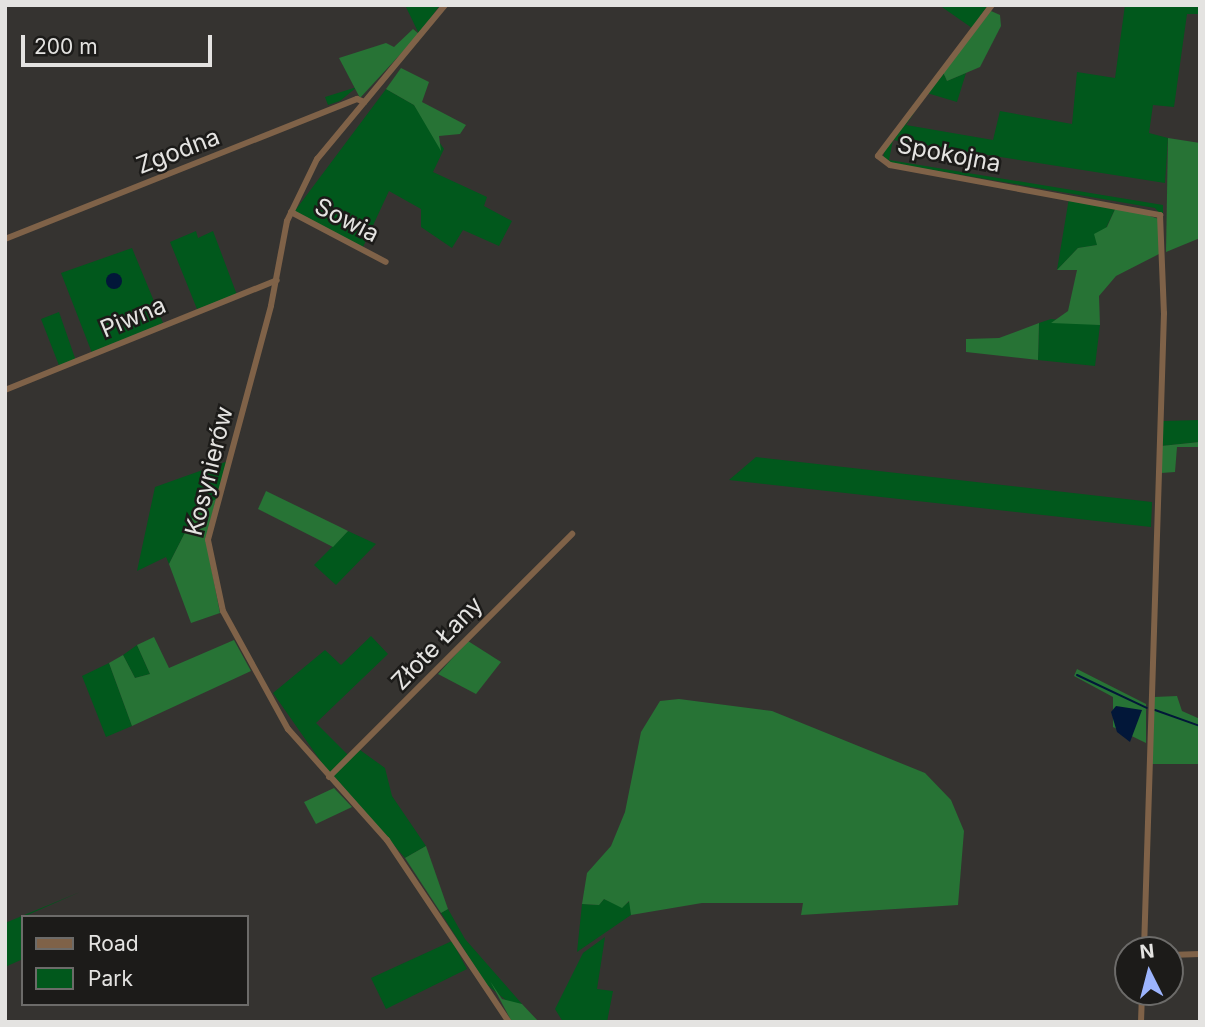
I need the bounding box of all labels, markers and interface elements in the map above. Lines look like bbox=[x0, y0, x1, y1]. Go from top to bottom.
scale bar bbox=[24, 21, 215, 65]
text: 200 m bbox=[34, 34, 98, 59]
street label: Zgodna bbox=[132, 122, 224, 180]
street label: Spokojna bbox=[895, 130, 1003, 178]
street label: Sowia bbox=[310, 192, 384, 248]
street label: Piwna bbox=[96, 290, 170, 344]
street label: Kosynierów bbox=[179, 404, 239, 538]
street label: Złote Łany bbox=[385, 590, 489, 696]
legend bbox=[21, 915, 248, 1006]
text: Road bbox=[88, 931, 139, 956]
north arrow bbox=[1114, 936, 1184, 1006]
text: N bbox=[1139, 939, 1155, 964]
text: Park bbox=[88, 966, 133, 991]

